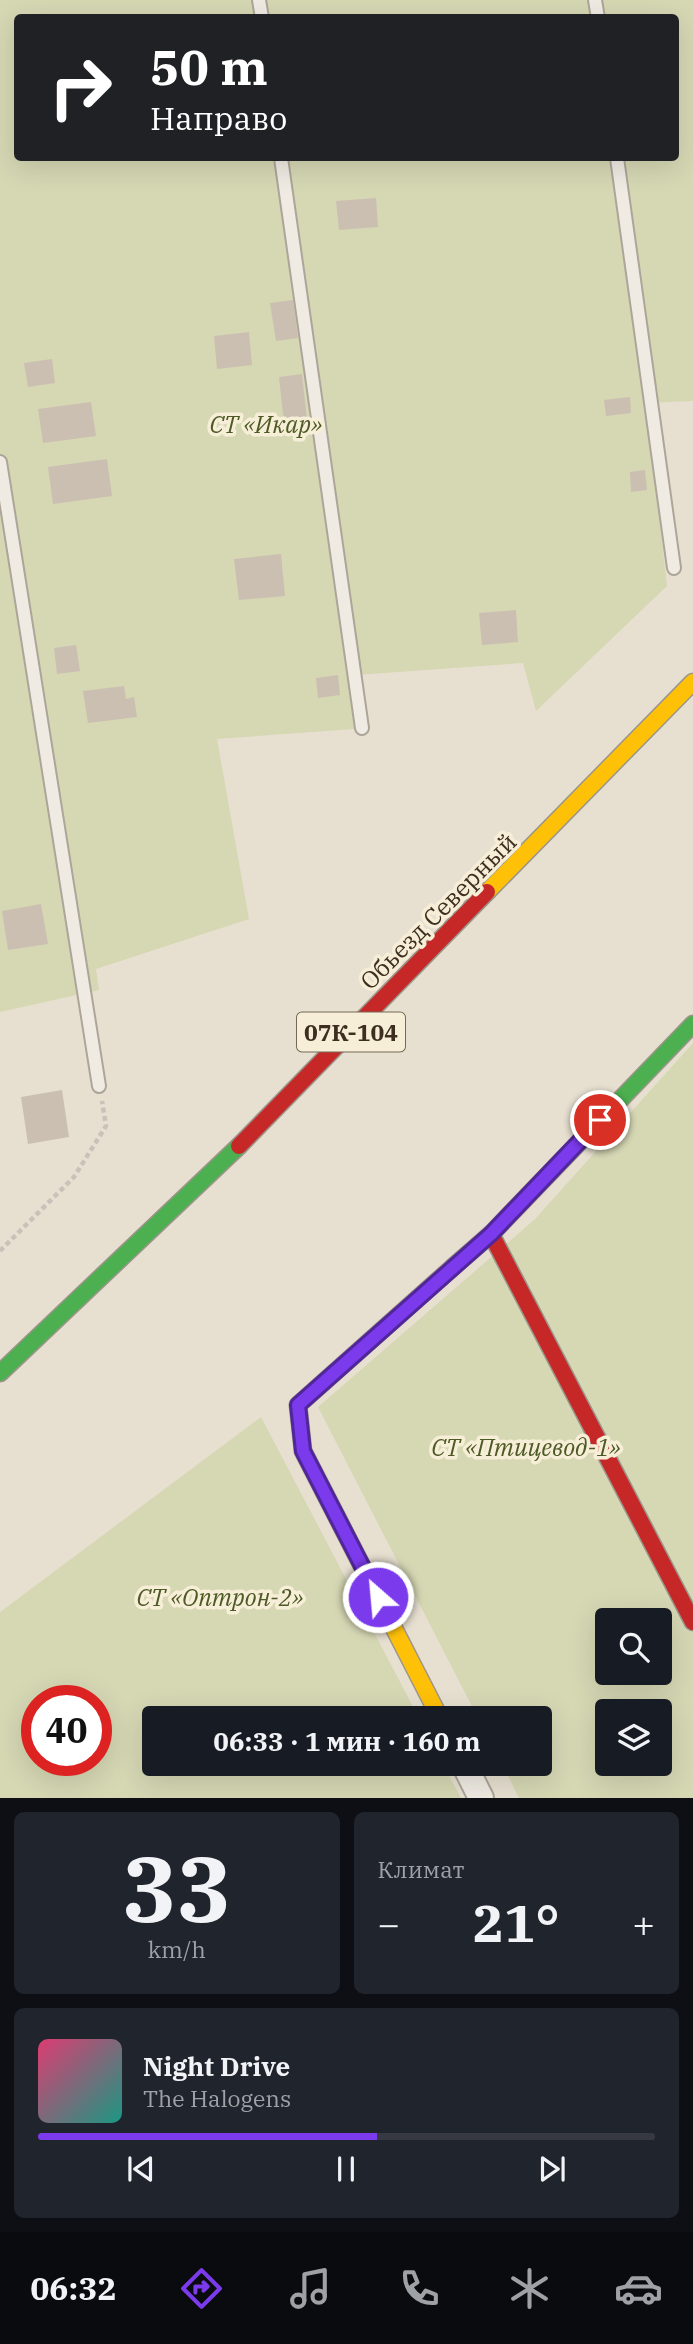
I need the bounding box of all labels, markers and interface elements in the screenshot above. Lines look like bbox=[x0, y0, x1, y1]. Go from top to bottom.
text: 50 m bbox=[150, 35, 268, 98]
icon: right bbox=[35, 42, 126, 133]
text: Направо bbox=[150, 97, 287, 139]
park label: СТ «Икар» bbox=[210, 408, 322, 440]
street label: Обьезд Северный bbox=[353, 826, 523, 996]
road number: 07К-104 bbox=[297, 1012, 405, 1051]
pin bbox=[570, 1090, 630, 1150]
icon: arrive bbox=[581, 1101, 619, 1139]
park label: СТ «Птицевод-1» bbox=[431, 1431, 621, 1463]
position arrow bbox=[341, 1560, 415, 1634]
park label: СТ «Оптрон-2» bbox=[137, 1581, 303, 1613]
map controls bbox=[595, 1608, 672, 1776]
button: search bbox=[595, 1608, 672, 1685]
speed limit sign: 40 bbox=[21, 1685, 112, 1776]
button: layers bbox=[595, 1699, 672, 1776]
text: 06:33 · 1 мин · 160 m bbox=[213, 1724, 481, 1758]
text: 33 bbox=[122, 1829, 231, 1947]
text: Климат bbox=[378, 1854, 464, 1884]
text: 21° bbox=[473, 1889, 560, 1956]
text: − bbox=[378, 1899, 400, 1948]
text: + bbox=[632, 1899, 655, 1948]
text: km/h bbox=[148, 1934, 206, 1964]
text: Night Drive bbox=[143, 2049, 290, 2083]
text: The Halogens bbox=[143, 2083, 291, 2113]
icon: previous bbox=[122, 2150, 160, 2188]
icon: pause bbox=[327, 2150, 365, 2188]
icon: next bbox=[533, 2150, 571, 2188]
icon: directions bbox=[177, 2264, 226, 2313]
icon: music bbox=[286, 2264, 335, 2313]
icon: phone bbox=[395, 2264, 444, 2313]
icon: climate bbox=[505, 2264, 554, 2313]
icon: car bbox=[614, 2264, 663, 2313]
text: 06:32 bbox=[30, 2267, 117, 2309]

